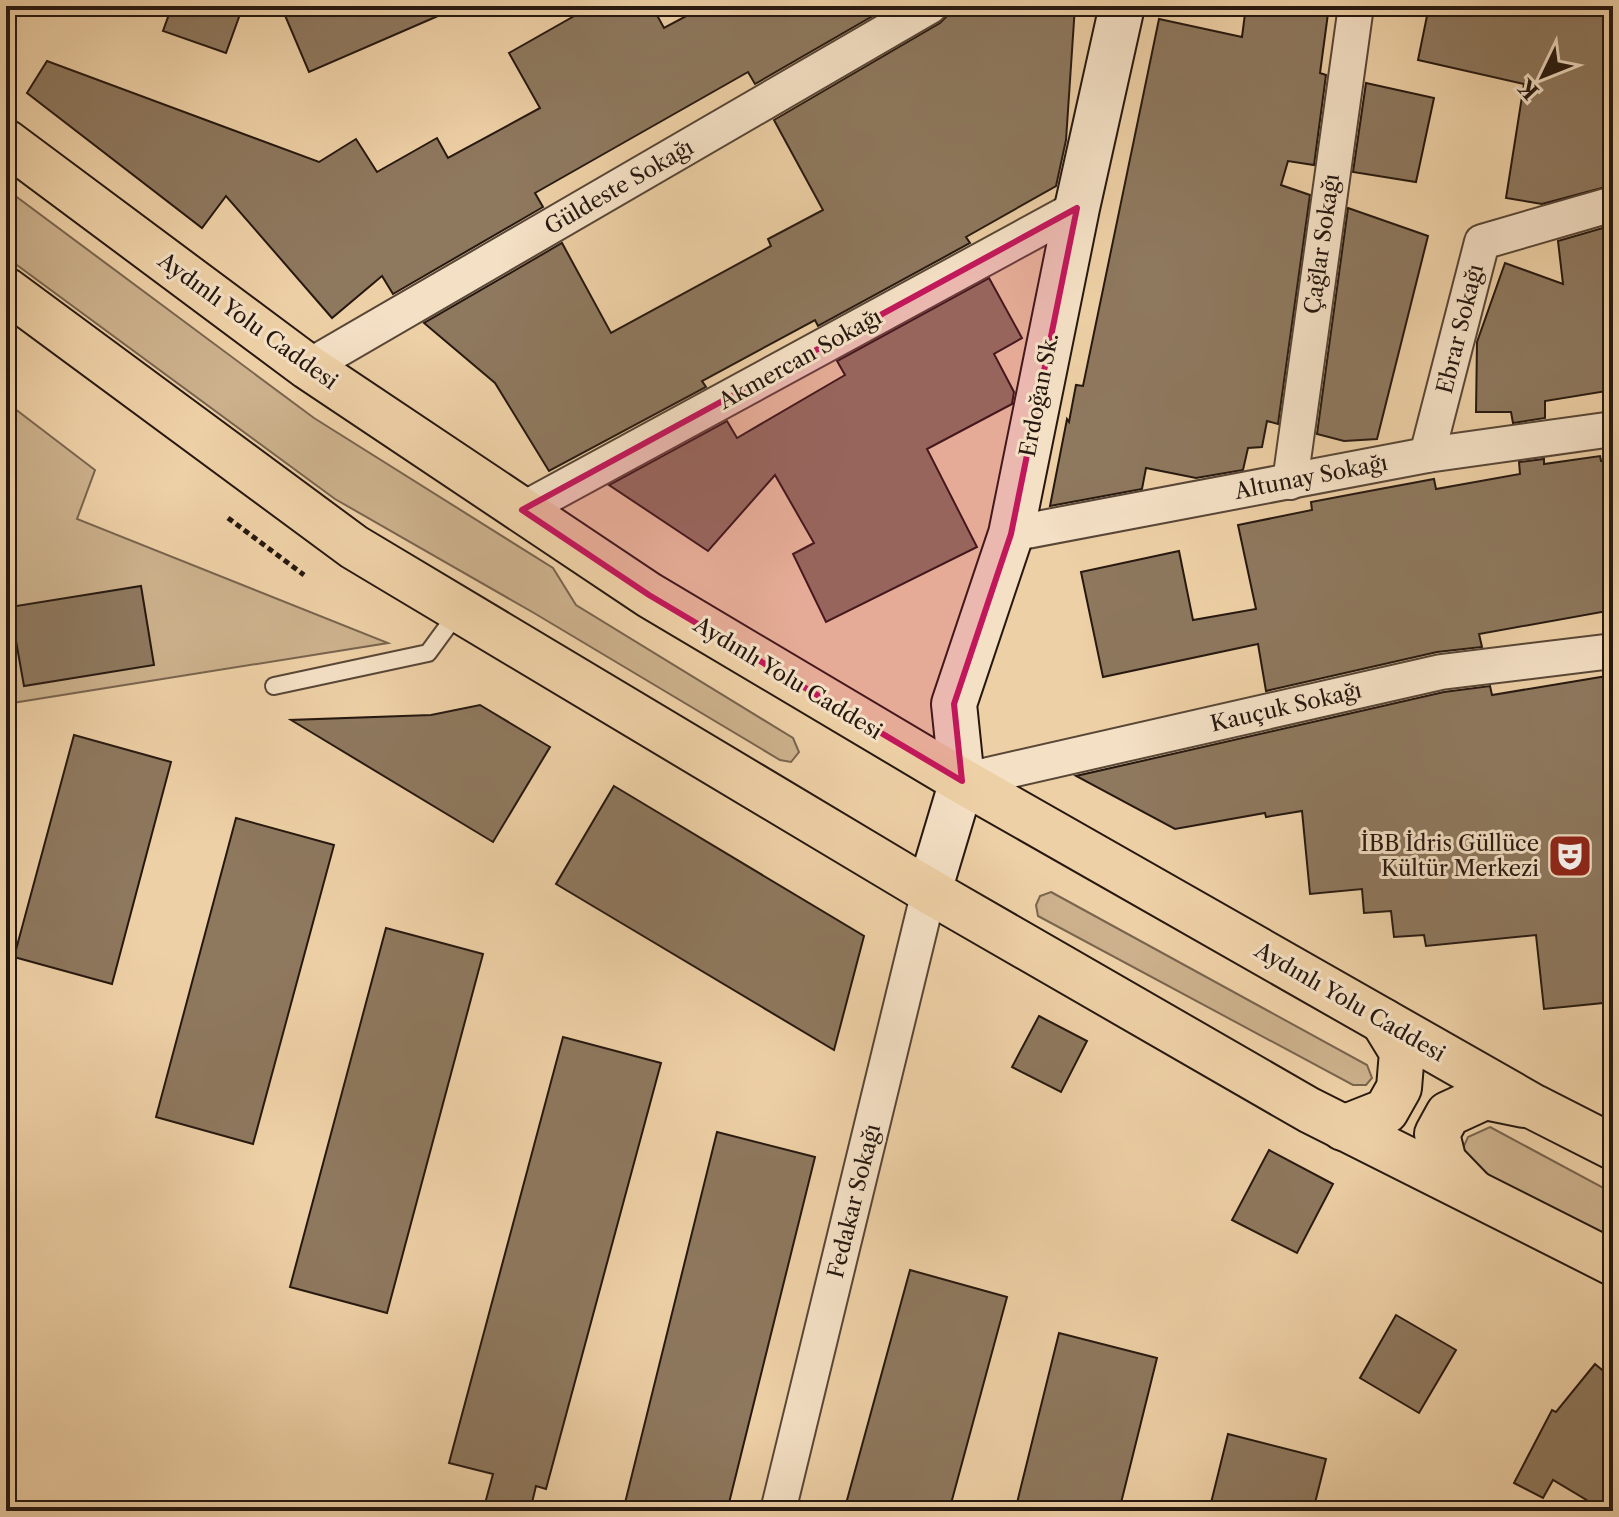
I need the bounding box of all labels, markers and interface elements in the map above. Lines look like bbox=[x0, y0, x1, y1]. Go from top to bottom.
north arrow bbox=[1503, 36, 1583, 116]
text: K bbox=[1512, 73, 1545, 105]
street label: Güldeste Sokağı bbox=[540, 133, 698, 240]
street label: Çağlar Sokağı bbox=[1299, 172, 1345, 316]
street label: Aydınlı Yolu Caddesi bbox=[152, 246, 343, 395]
street label: Ebrar Sokağı bbox=[1431, 261, 1489, 397]
street label: Akmercan Sokağı bbox=[713, 303, 886, 415]
street label: Erdoğan Sk. bbox=[1014, 331, 1064, 459]
street label: Altunay Sokağı bbox=[1231, 449, 1390, 505]
street label: Aydınlı Yolu Caddesi bbox=[688, 610, 887, 745]
street label: Kauçuk Sokağı bbox=[1208, 676, 1365, 738]
place label: İBB İdris Güllüce Kültür Merkezi bbox=[1361, 830, 1539, 882]
theatre icon: İBB İdris Güllüce Kültür Merkezi bbox=[1546, 832, 1594, 880]
street label: Aydınlı Yolu Caddesi bbox=[1249, 936, 1450, 1068]
street label: Fedakar Sokağı bbox=[822, 1121, 886, 1281]

